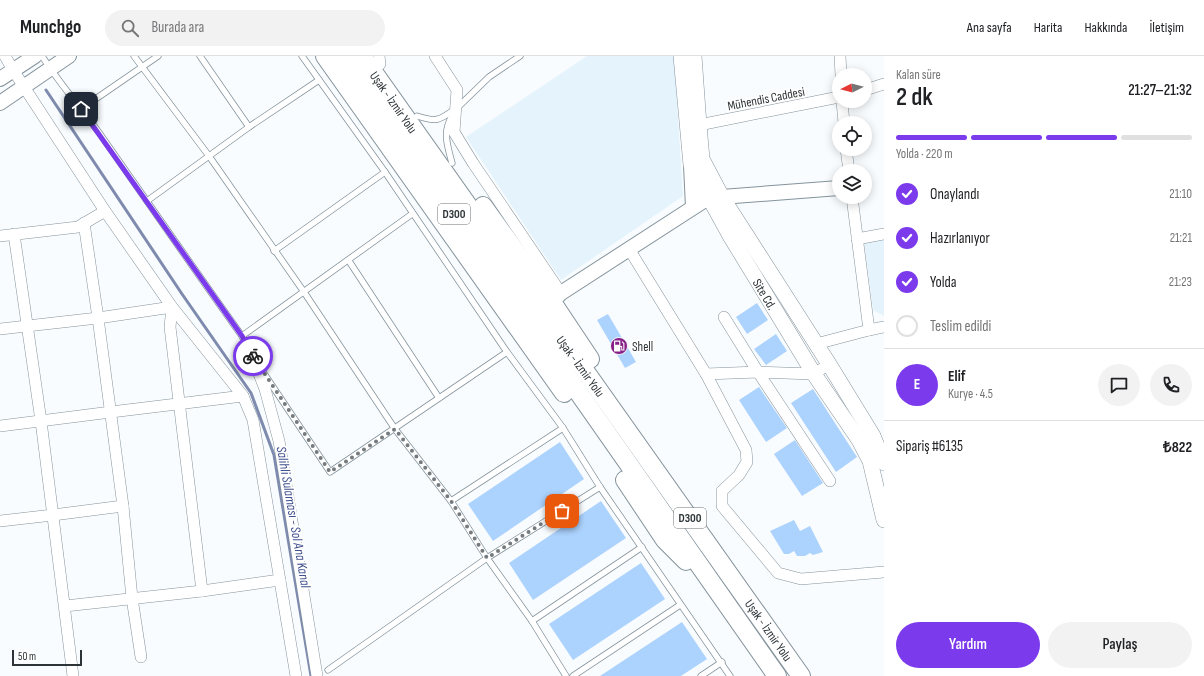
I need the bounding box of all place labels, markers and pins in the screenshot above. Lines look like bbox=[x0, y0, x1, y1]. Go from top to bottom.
pin bbox=[64, 92, 98, 126]
fuel station icon: Shell bbox=[609, 336, 629, 356]
place label: Shell bbox=[632, 339, 653, 355]
pin bbox=[545, 494, 579, 528]

